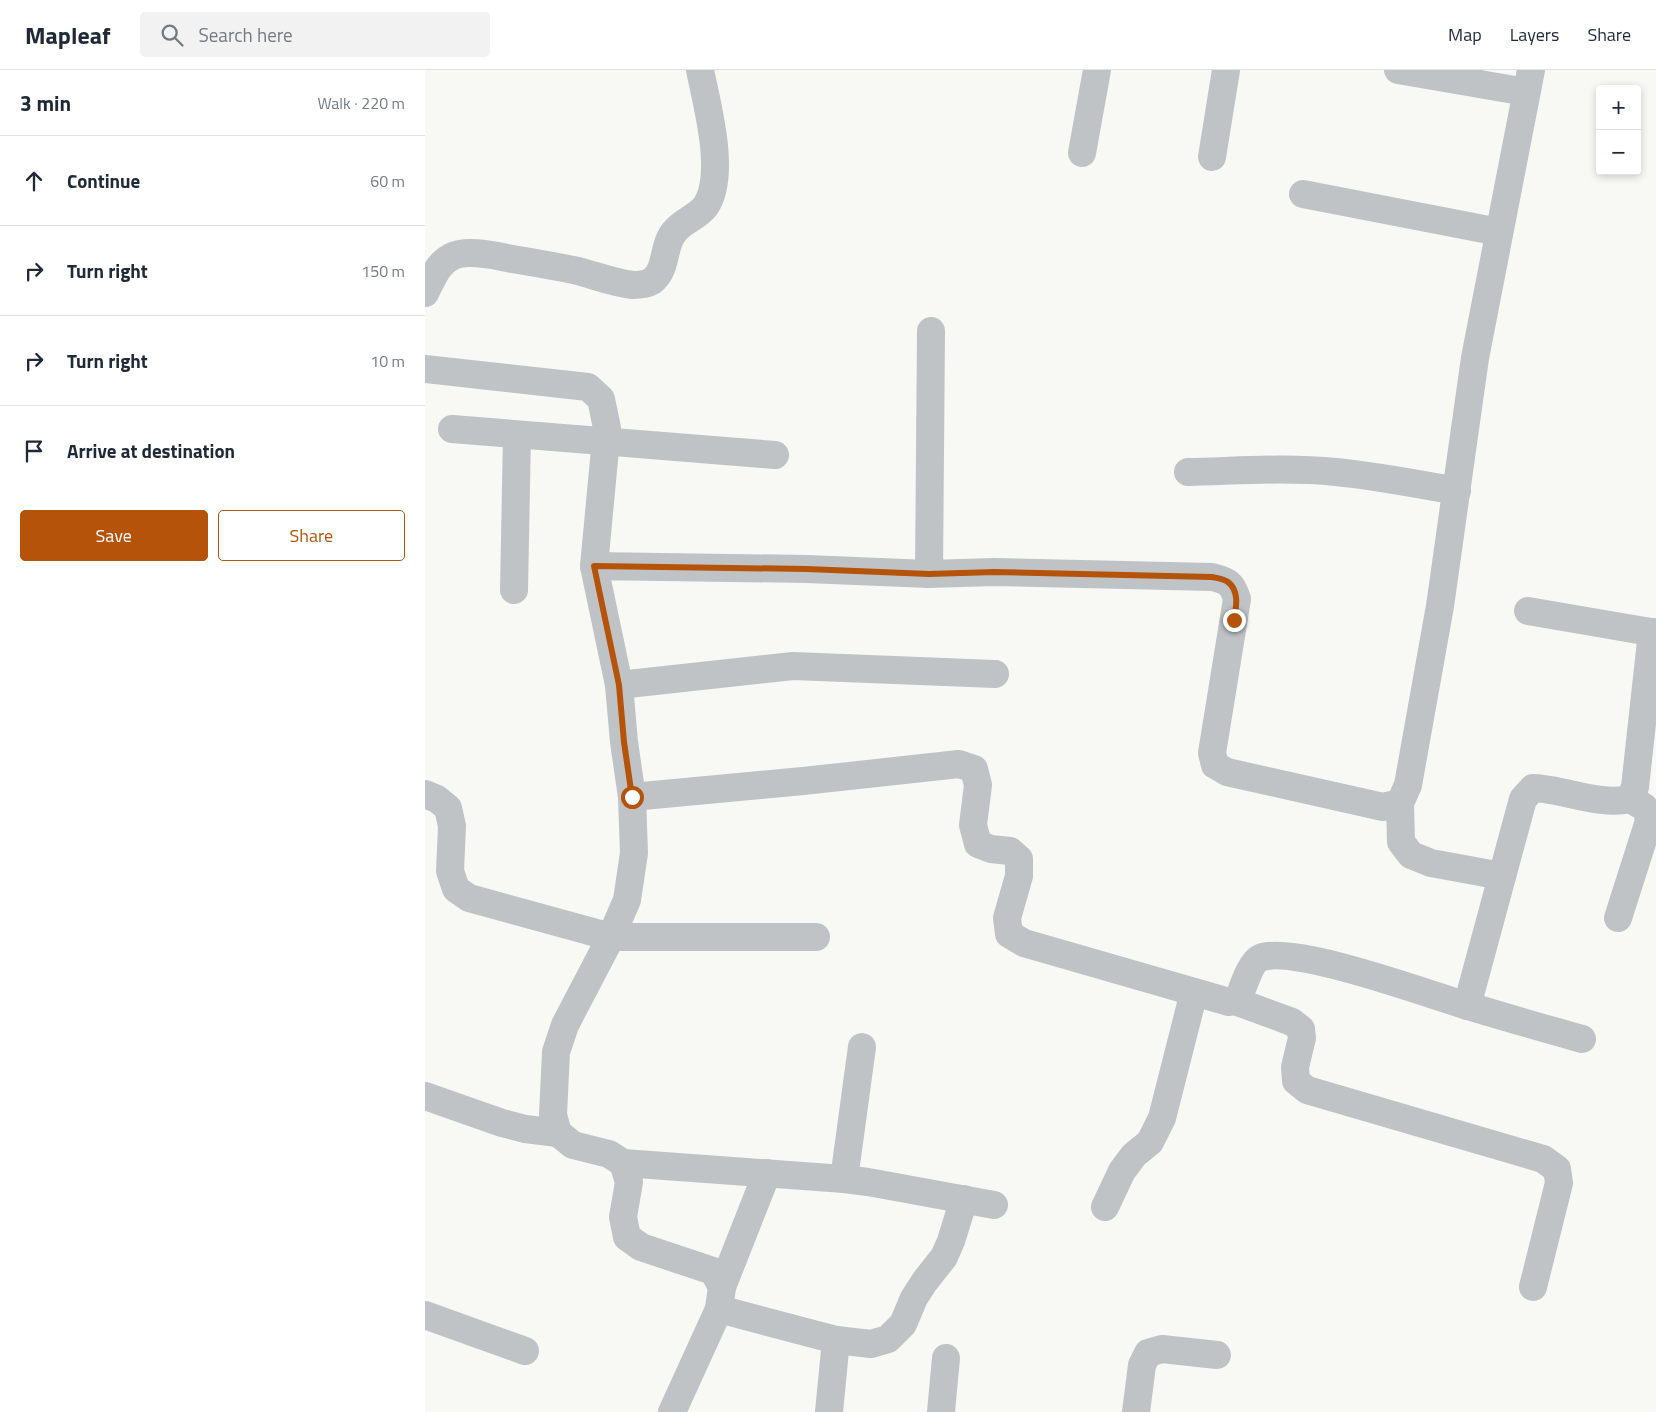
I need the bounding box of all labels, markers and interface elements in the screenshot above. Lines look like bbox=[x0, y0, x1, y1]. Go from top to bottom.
search box bbox=[140, 12, 490, 57]
text: Mapleaf bbox=[25, 17, 110, 53]
text: Search here bbox=[198, 20, 293, 49]
icon: search bbox=[158, 21, 186, 49]
text: Map bbox=[1448, 21, 1482, 48]
text: Layers bbox=[1510, 21, 1559, 48]
text: Share bbox=[1587, 21, 1631, 48]
map controls bbox=[1596, 85, 1641, 175]
button: + bbox=[1596, 85, 1641, 130]
text: 3 min bbox=[20, 87, 71, 119]
text: Walk · 220 m bbox=[317, 91, 405, 115]
button: − bbox=[1596, 130, 1641, 175]
text: Continue bbox=[67, 166, 140, 195]
icon: ahead bbox=[20, 167, 48, 195]
text: 60 m bbox=[370, 169, 405, 193]
text: Turn right bbox=[67, 256, 148, 285]
icon: right bbox=[20, 257, 48, 285]
text: 150 m bbox=[361, 259, 405, 283]
text: Turn right bbox=[67, 346, 148, 375]
icon: right bbox=[20, 347, 48, 375]
text: 10 m bbox=[370, 349, 405, 373]
text: Arrive at destination bbox=[67, 436, 235, 465]
icon: arrive bbox=[20, 437, 48, 465]
button: Save bbox=[20, 510, 208, 561]
button: Share bbox=[218, 510, 405, 561]
route end bbox=[1223, 609, 1246, 632]
route start bbox=[621, 786, 644, 809]

